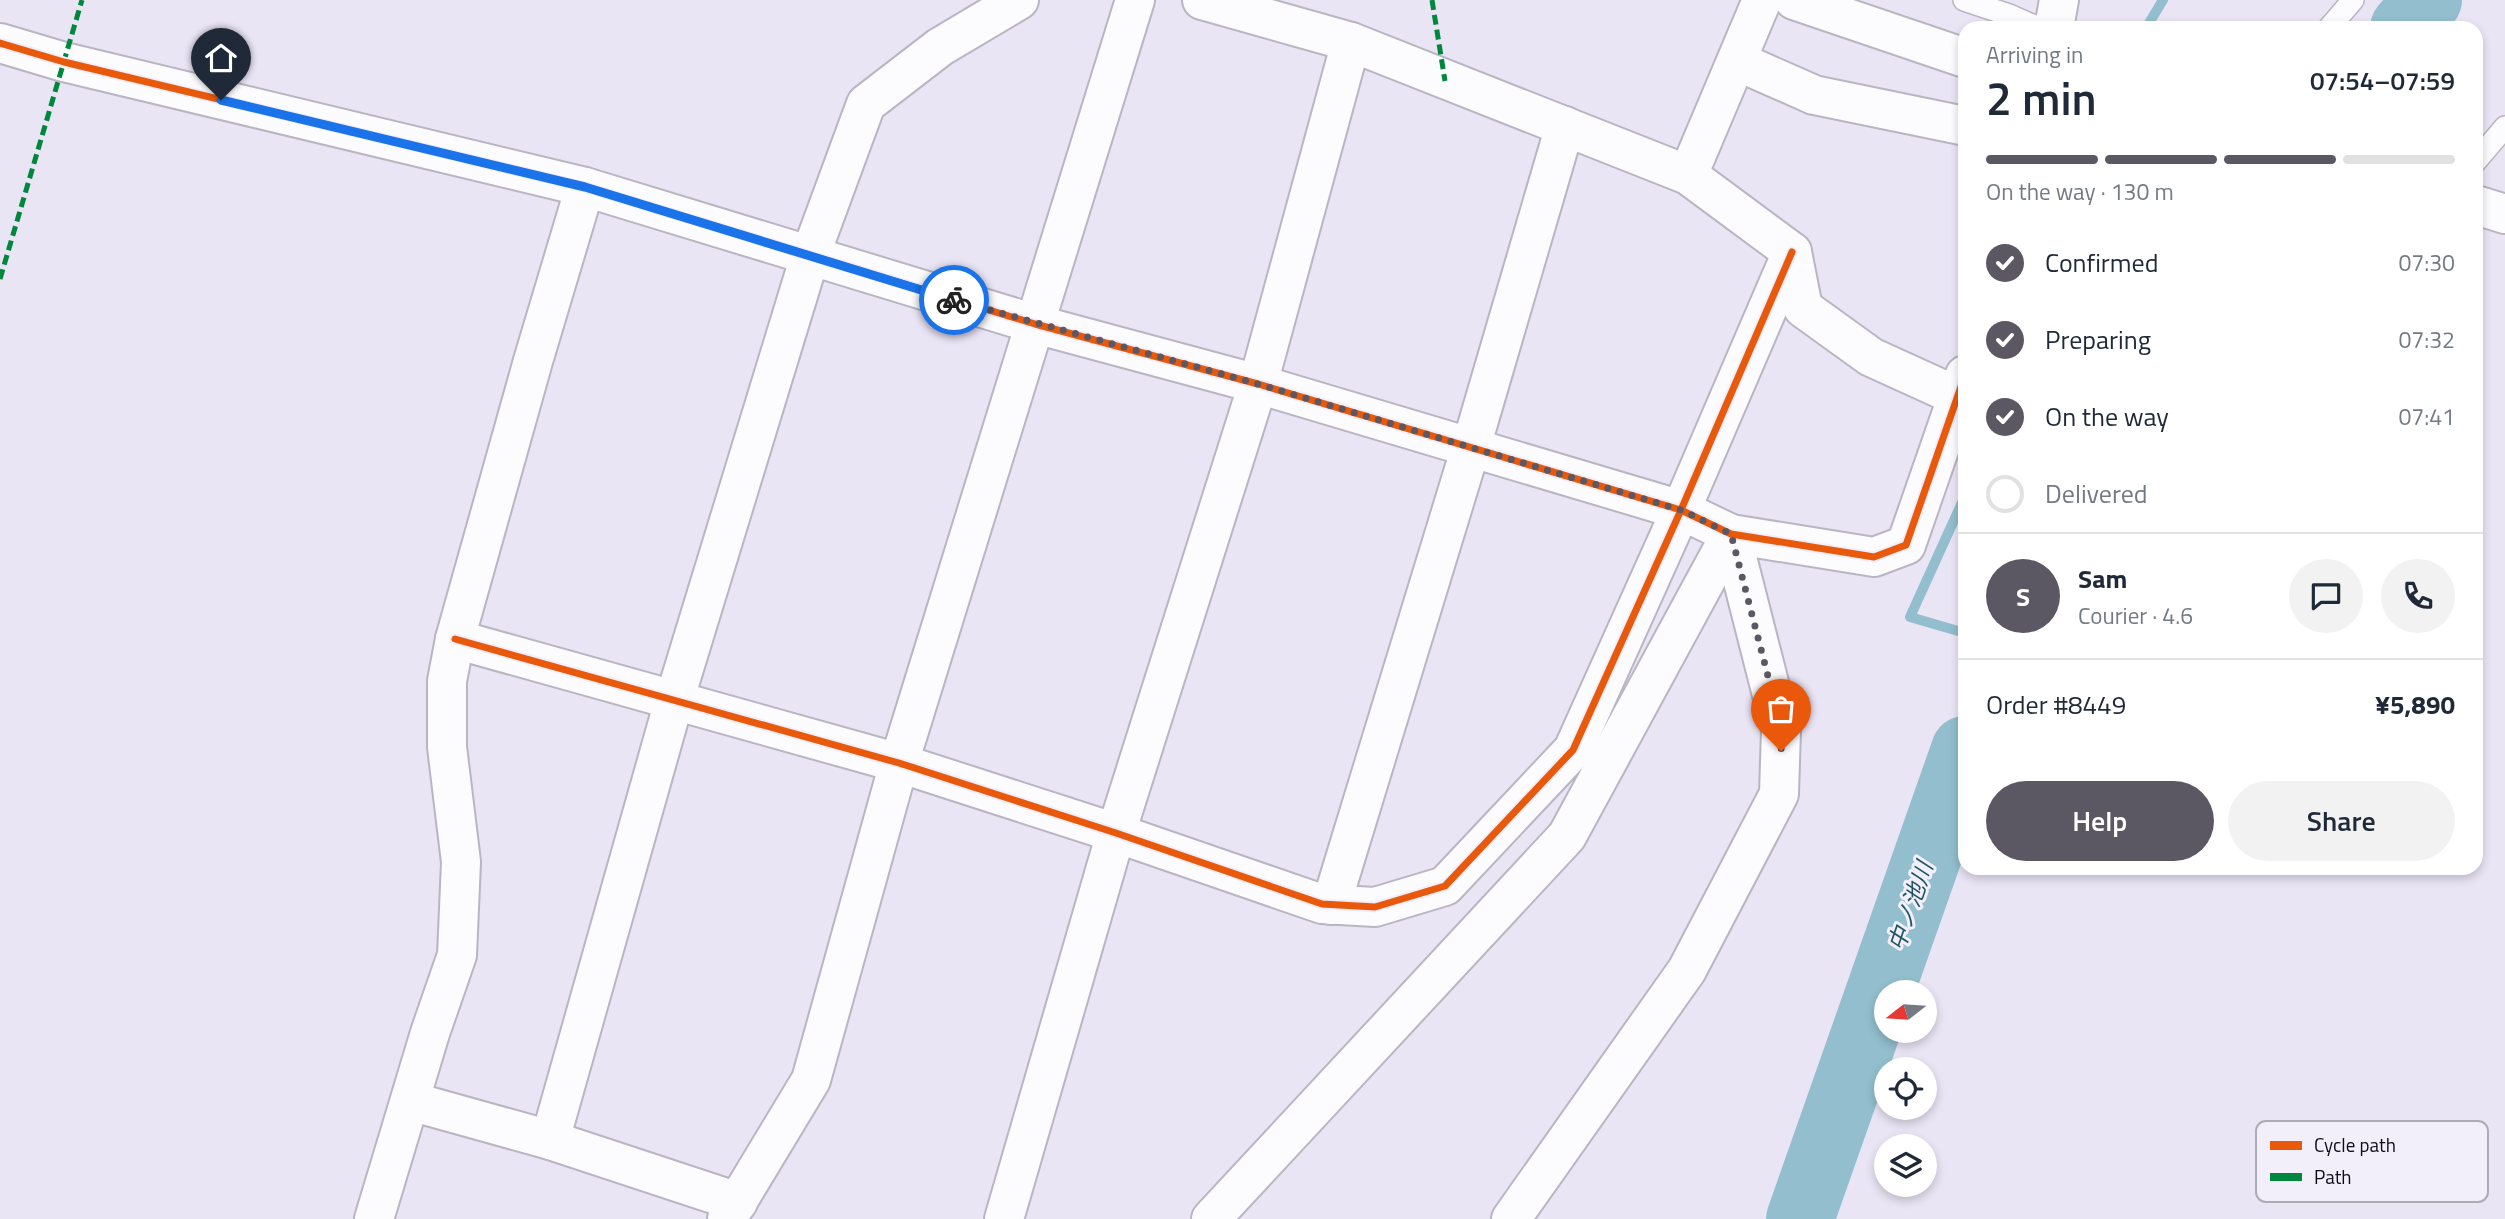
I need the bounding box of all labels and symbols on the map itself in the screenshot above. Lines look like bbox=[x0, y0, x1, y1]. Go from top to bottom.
pin bbox=[191, 28, 251, 100]
courier bbox=[919, 265, 989, 335]
pin bbox=[1751, 679, 1811, 751]
water label: 中ノ池川 bbox=[1878, 854, 1942, 955]
north arrow bbox=[1874, 980, 1937, 1043]
legend bbox=[2256, 1121, 2488, 1202]
text: Cycle path bbox=[2314, 1130, 2396, 1159]
text: Path bbox=[2314, 1162, 2352, 1191]

